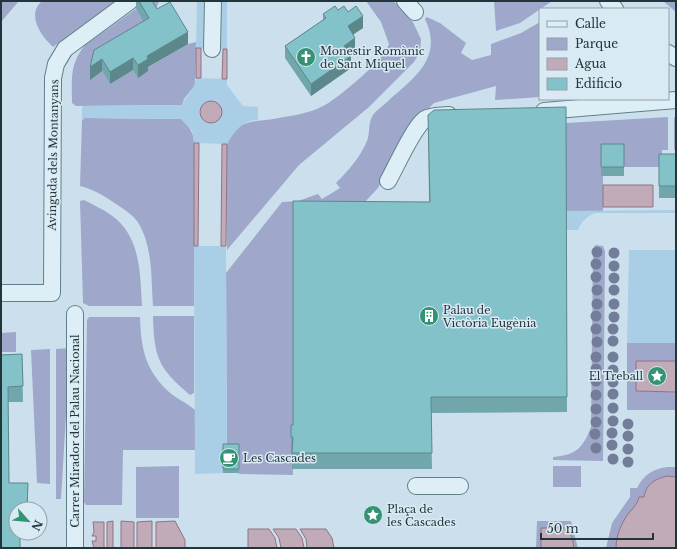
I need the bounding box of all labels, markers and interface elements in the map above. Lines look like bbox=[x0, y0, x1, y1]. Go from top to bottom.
legend bbox=[539, 8, 669, 100]
text: Calle bbox=[575, 16, 606, 31]
text: Parque bbox=[575, 36, 618, 51]
place label: Monestir Romànic de Sant Miquel bbox=[320, 44, 425, 71]
church icon: Monestir Romànic de Sant Miquel bbox=[295, 46, 317, 68]
text: Agua bbox=[574, 56, 606, 71]
text: Edificio bbox=[575, 76, 622, 91]
street label: Avinguda dels Montanyans bbox=[45, 79, 61, 232]
place label: Palau de Victòria Eugènia bbox=[442, 303, 537, 330]
building icon: Palau de Victòria Eugènia bbox=[418, 305, 440, 327]
street label: Carrer Mirador del Palau Nacional bbox=[68, 334, 82, 528]
place icon: El Treball bbox=[646, 365, 668, 387]
place label: El Treball bbox=[589, 369, 643, 383]
cafe icon: Les Cascades bbox=[218, 447, 240, 469]
place label: Les Cascades bbox=[243, 451, 316, 465]
north arrow bbox=[8, 501, 48, 541]
place label: Plaça de les Cascades bbox=[387, 502, 456, 529]
place icon: Plaça de les Cascades bbox=[362, 504, 384, 526]
scale bar bbox=[541, 515, 653, 541]
text: N bbox=[28, 518, 45, 534]
text: 50 m bbox=[547, 521, 579, 536]

